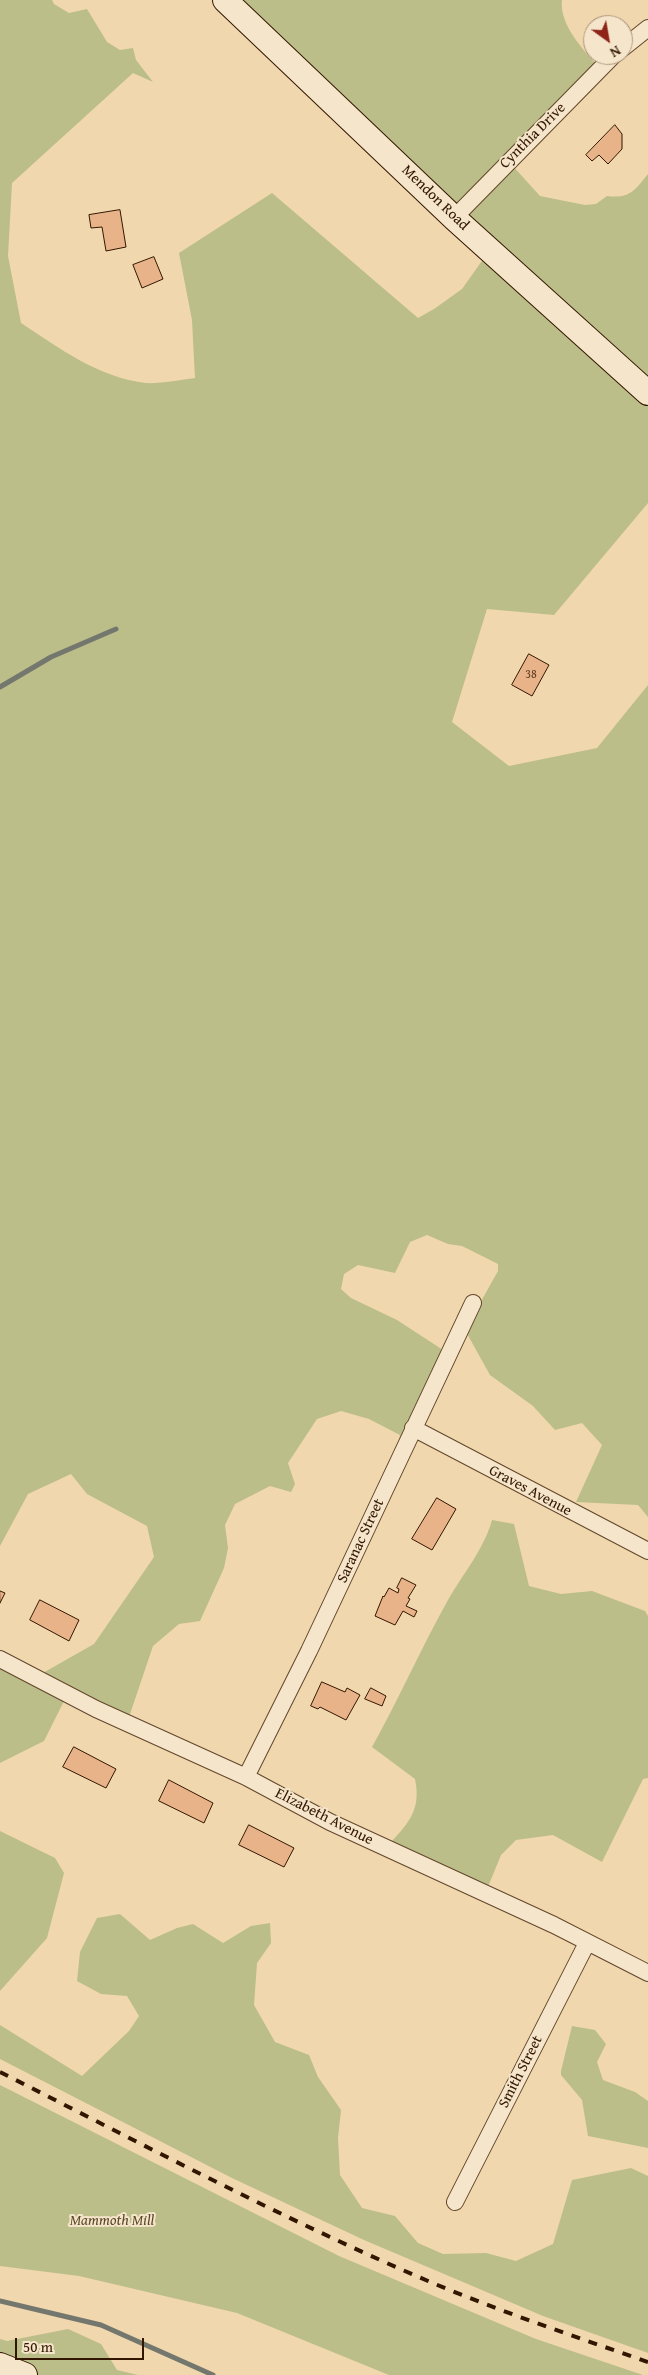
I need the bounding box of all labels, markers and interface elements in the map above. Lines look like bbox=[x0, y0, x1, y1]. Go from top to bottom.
north arrow bbox=[583, 15, 633, 65]
text: N bbox=[606, 41, 625, 63]
street label: Cynthia Drive bbox=[496, 99, 570, 173]
street label: Mendon Road bbox=[398, 161, 472, 235]
house number: 38 bbox=[525, 668, 537, 682]
street label: Graves Avenue bbox=[485, 1462, 575, 1520]
street label: Saranac Street bbox=[334, 1496, 388, 1586]
street label: Elizabeth Avenue bbox=[272, 1785, 376, 1849]
street label: Smith Street bbox=[495, 2033, 547, 2111]
park label: Mammoth Mill bbox=[70, 2212, 154, 2230]
scale bar bbox=[18, 2328, 146, 2360]
text: 50 m bbox=[23, 2336, 53, 2357]

